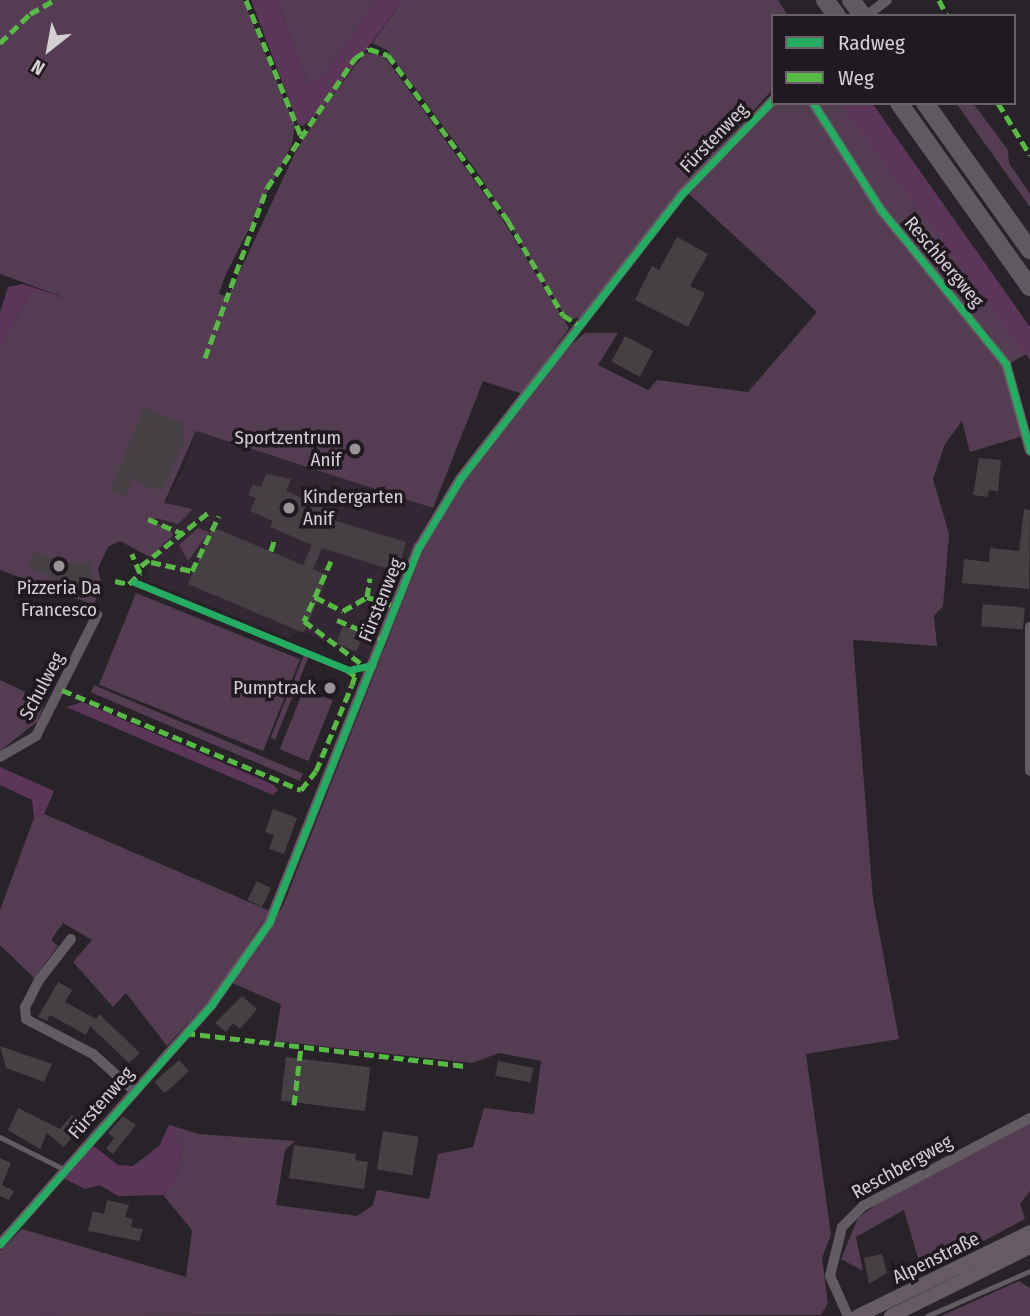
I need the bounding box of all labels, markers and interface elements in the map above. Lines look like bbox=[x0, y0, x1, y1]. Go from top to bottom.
north arrow bbox=[14, 14, 84, 84]
legend bbox=[771, 14, 1016, 105]
text: Radweg bbox=[838, 30, 905, 56]
text: N bbox=[27, 55, 49, 80]
text: Weg bbox=[838, 65, 874, 91]
street label: Fürstenweg bbox=[675, 98, 753, 178]
street label: Reschbergweg bbox=[900, 212, 988, 312]
place label: Sportzentrum Anif bbox=[234, 427, 341, 471]
marker: Sportzentrum Anif bbox=[347, 441, 363, 457]
place label: Kindergarten Anif bbox=[303, 486, 404, 530]
marker: Kindergarten Anif bbox=[281, 500, 297, 516]
street label: Fürstenweg bbox=[354, 555, 408, 645]
marker: Pizzeria Da Francesco bbox=[51, 558, 67, 574]
place label: Pizzeria Da Francesco bbox=[17, 577, 101, 621]
street label: Schulweg bbox=[15, 648, 69, 724]
place label: Pumptrack bbox=[233, 677, 316, 699]
marker: Pumptrack bbox=[322, 680, 338, 696]
street label: Fürstenweg bbox=[63, 1062, 139, 1144]
street label: Reschbergweg bbox=[848, 1130, 956, 1204]
street label: Alpenstraße bbox=[889, 1227, 983, 1289]

